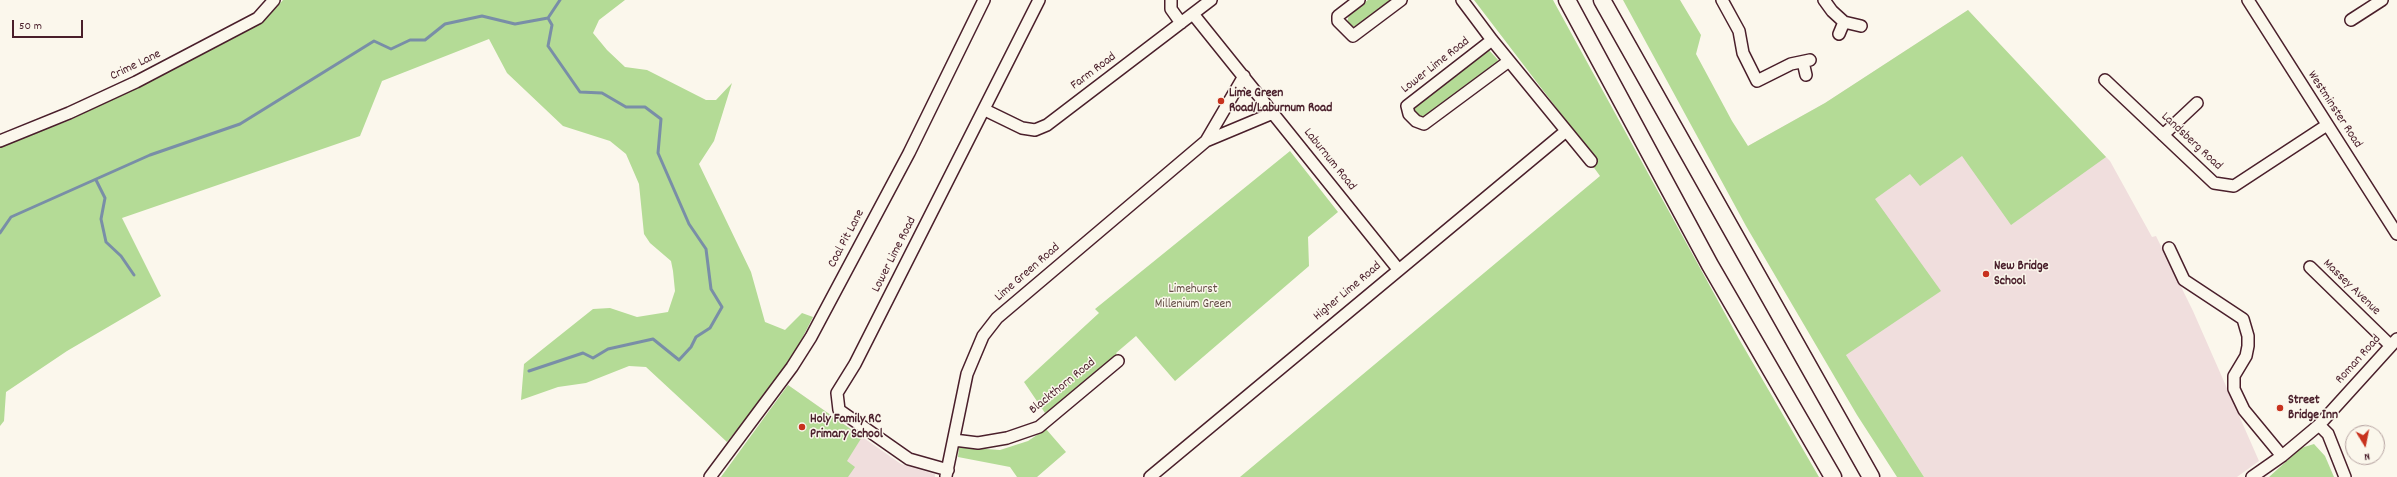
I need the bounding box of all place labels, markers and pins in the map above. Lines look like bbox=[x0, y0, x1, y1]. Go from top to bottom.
place label: Lime Green Road/Laburnum Road bbox=[1229, 86, 1332, 117]
marker: Lime Green Road/Laburnum Road bbox=[1216, 96, 1226, 106]
place label: New Bridge School bbox=[1994, 259, 2048, 290]
marker: New Bridge School bbox=[1981, 269, 1991, 279]
place label: Street Bridge Inn bbox=[2288, 393, 2338, 424]
marker: Street Bridge Inn bbox=[2275, 403, 2285, 413]
place label: Holy Family RC Primary School bbox=[810, 412, 883, 443]
marker: Holy Family RC Primary School bbox=[797, 422, 807, 432]

